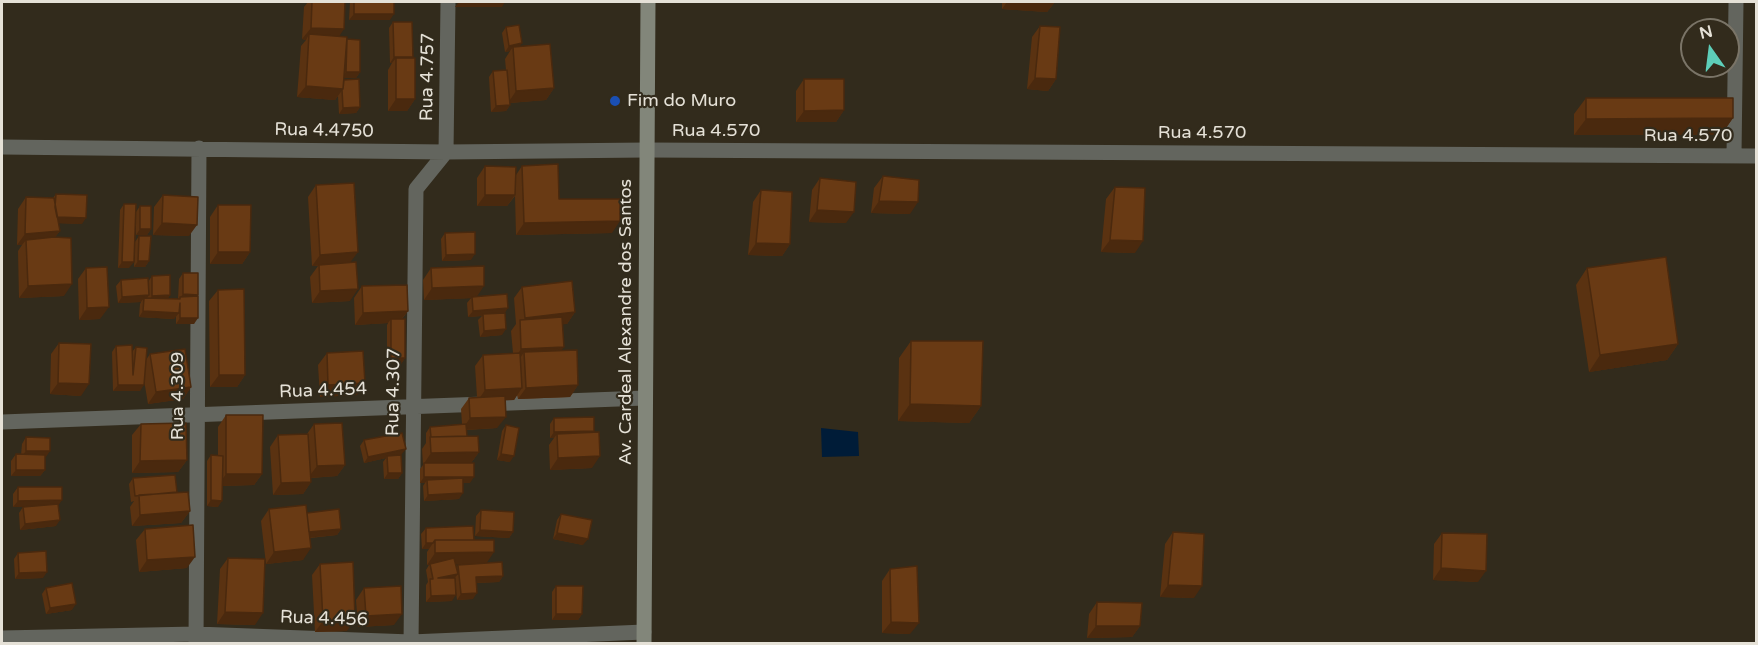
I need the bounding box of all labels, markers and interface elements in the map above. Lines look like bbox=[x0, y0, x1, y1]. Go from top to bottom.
north arrow bbox=[1680, 18, 1740, 78]
text: N bbox=[1697, 21, 1715, 44]
street label: Rua 4.757 bbox=[416, 33, 440, 121]
place label: Fim do Muro bbox=[627, 90, 736, 112]
marker: Fim do Muro bbox=[608, 94, 622, 108]
street label: Rua 4.4750 bbox=[274, 119, 374, 143]
street label: Rua 4.570 bbox=[672, 120, 760, 142]
street label: Rua 4.570 bbox=[1158, 122, 1246, 144]
street label: Rua 4.570 bbox=[1644, 125, 1732, 147]
street label: Av. Cardeal Alexandre dos Santos bbox=[615, 179, 637, 465]
street label: Rua 4.307 bbox=[382, 348, 406, 436]
street label: Rua 4.309 bbox=[167, 352, 189, 440]
street label: Rua 4.454 bbox=[279, 379, 367, 403]
street label: Rua 4.456 bbox=[280, 607, 368, 631]

